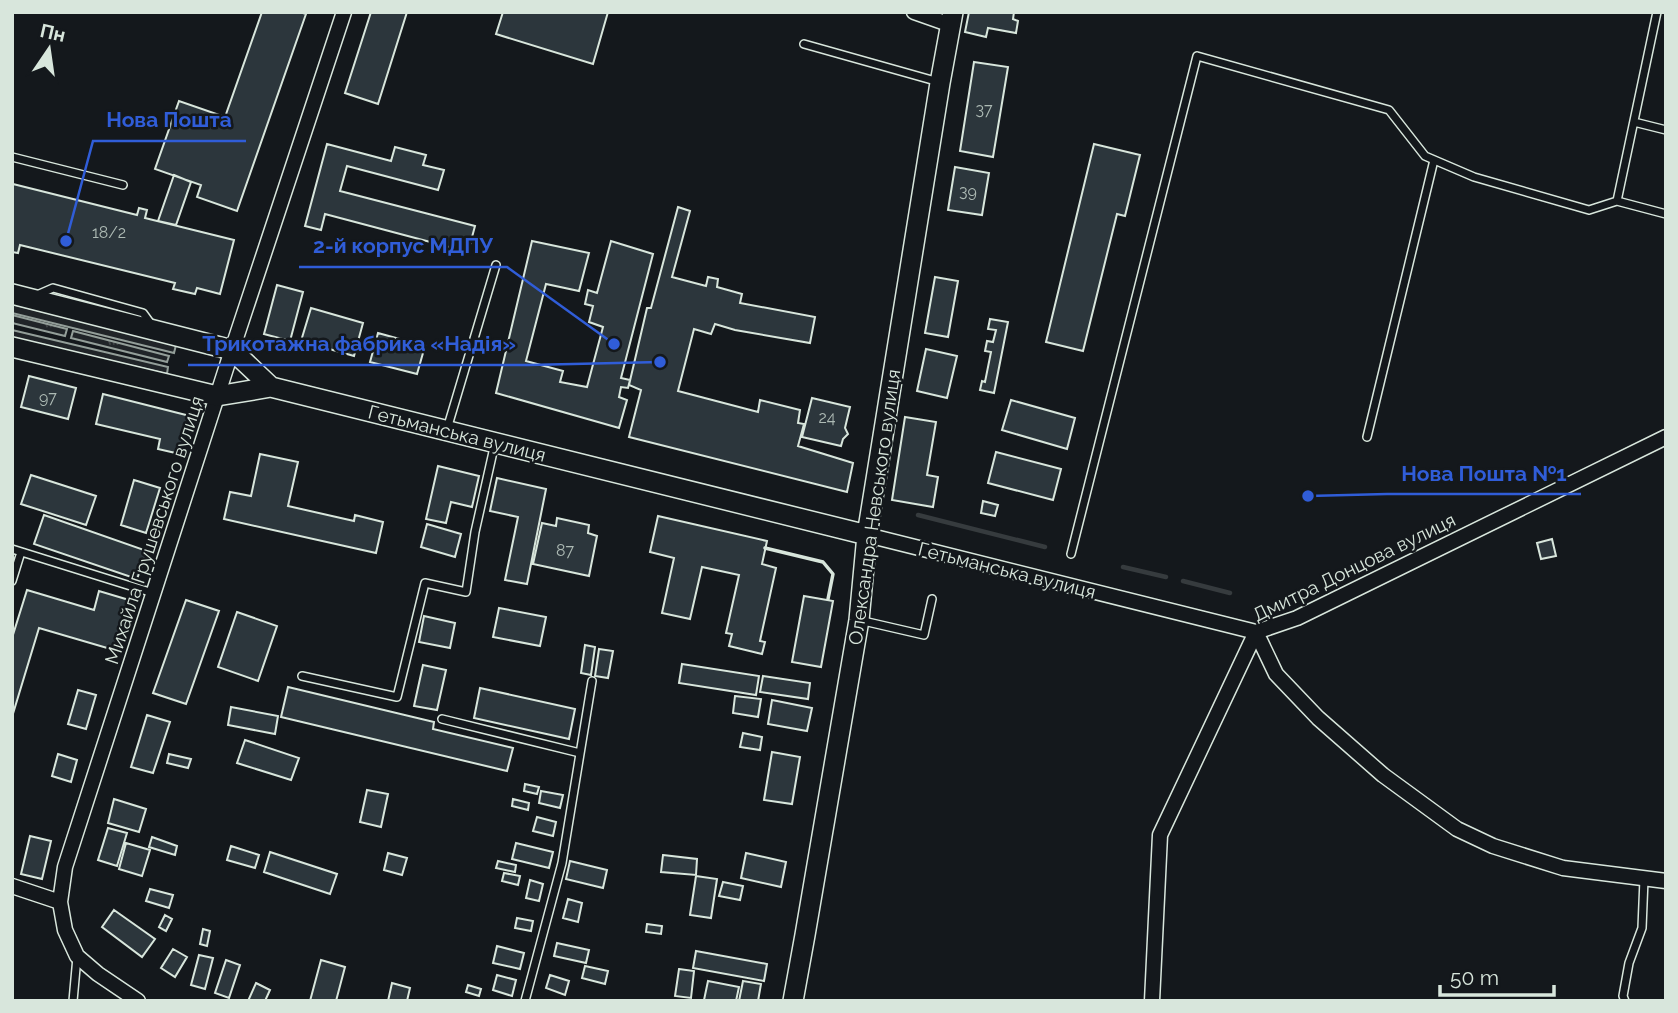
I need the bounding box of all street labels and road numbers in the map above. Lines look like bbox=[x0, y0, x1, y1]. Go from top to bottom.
street label: Олександра Невського вулиця bbox=[844, 368, 904, 646]
street label: Михайла Грушевського вулиця bbox=[100, 393, 208, 667]
street label: Гетьманська вулиця bbox=[366, 400, 548, 466]
street label: Дмитра Донцова вулиця bbox=[1249, 508, 1459, 626]
street label: Гетьманська вулиця bbox=[916, 537, 1098, 603]

